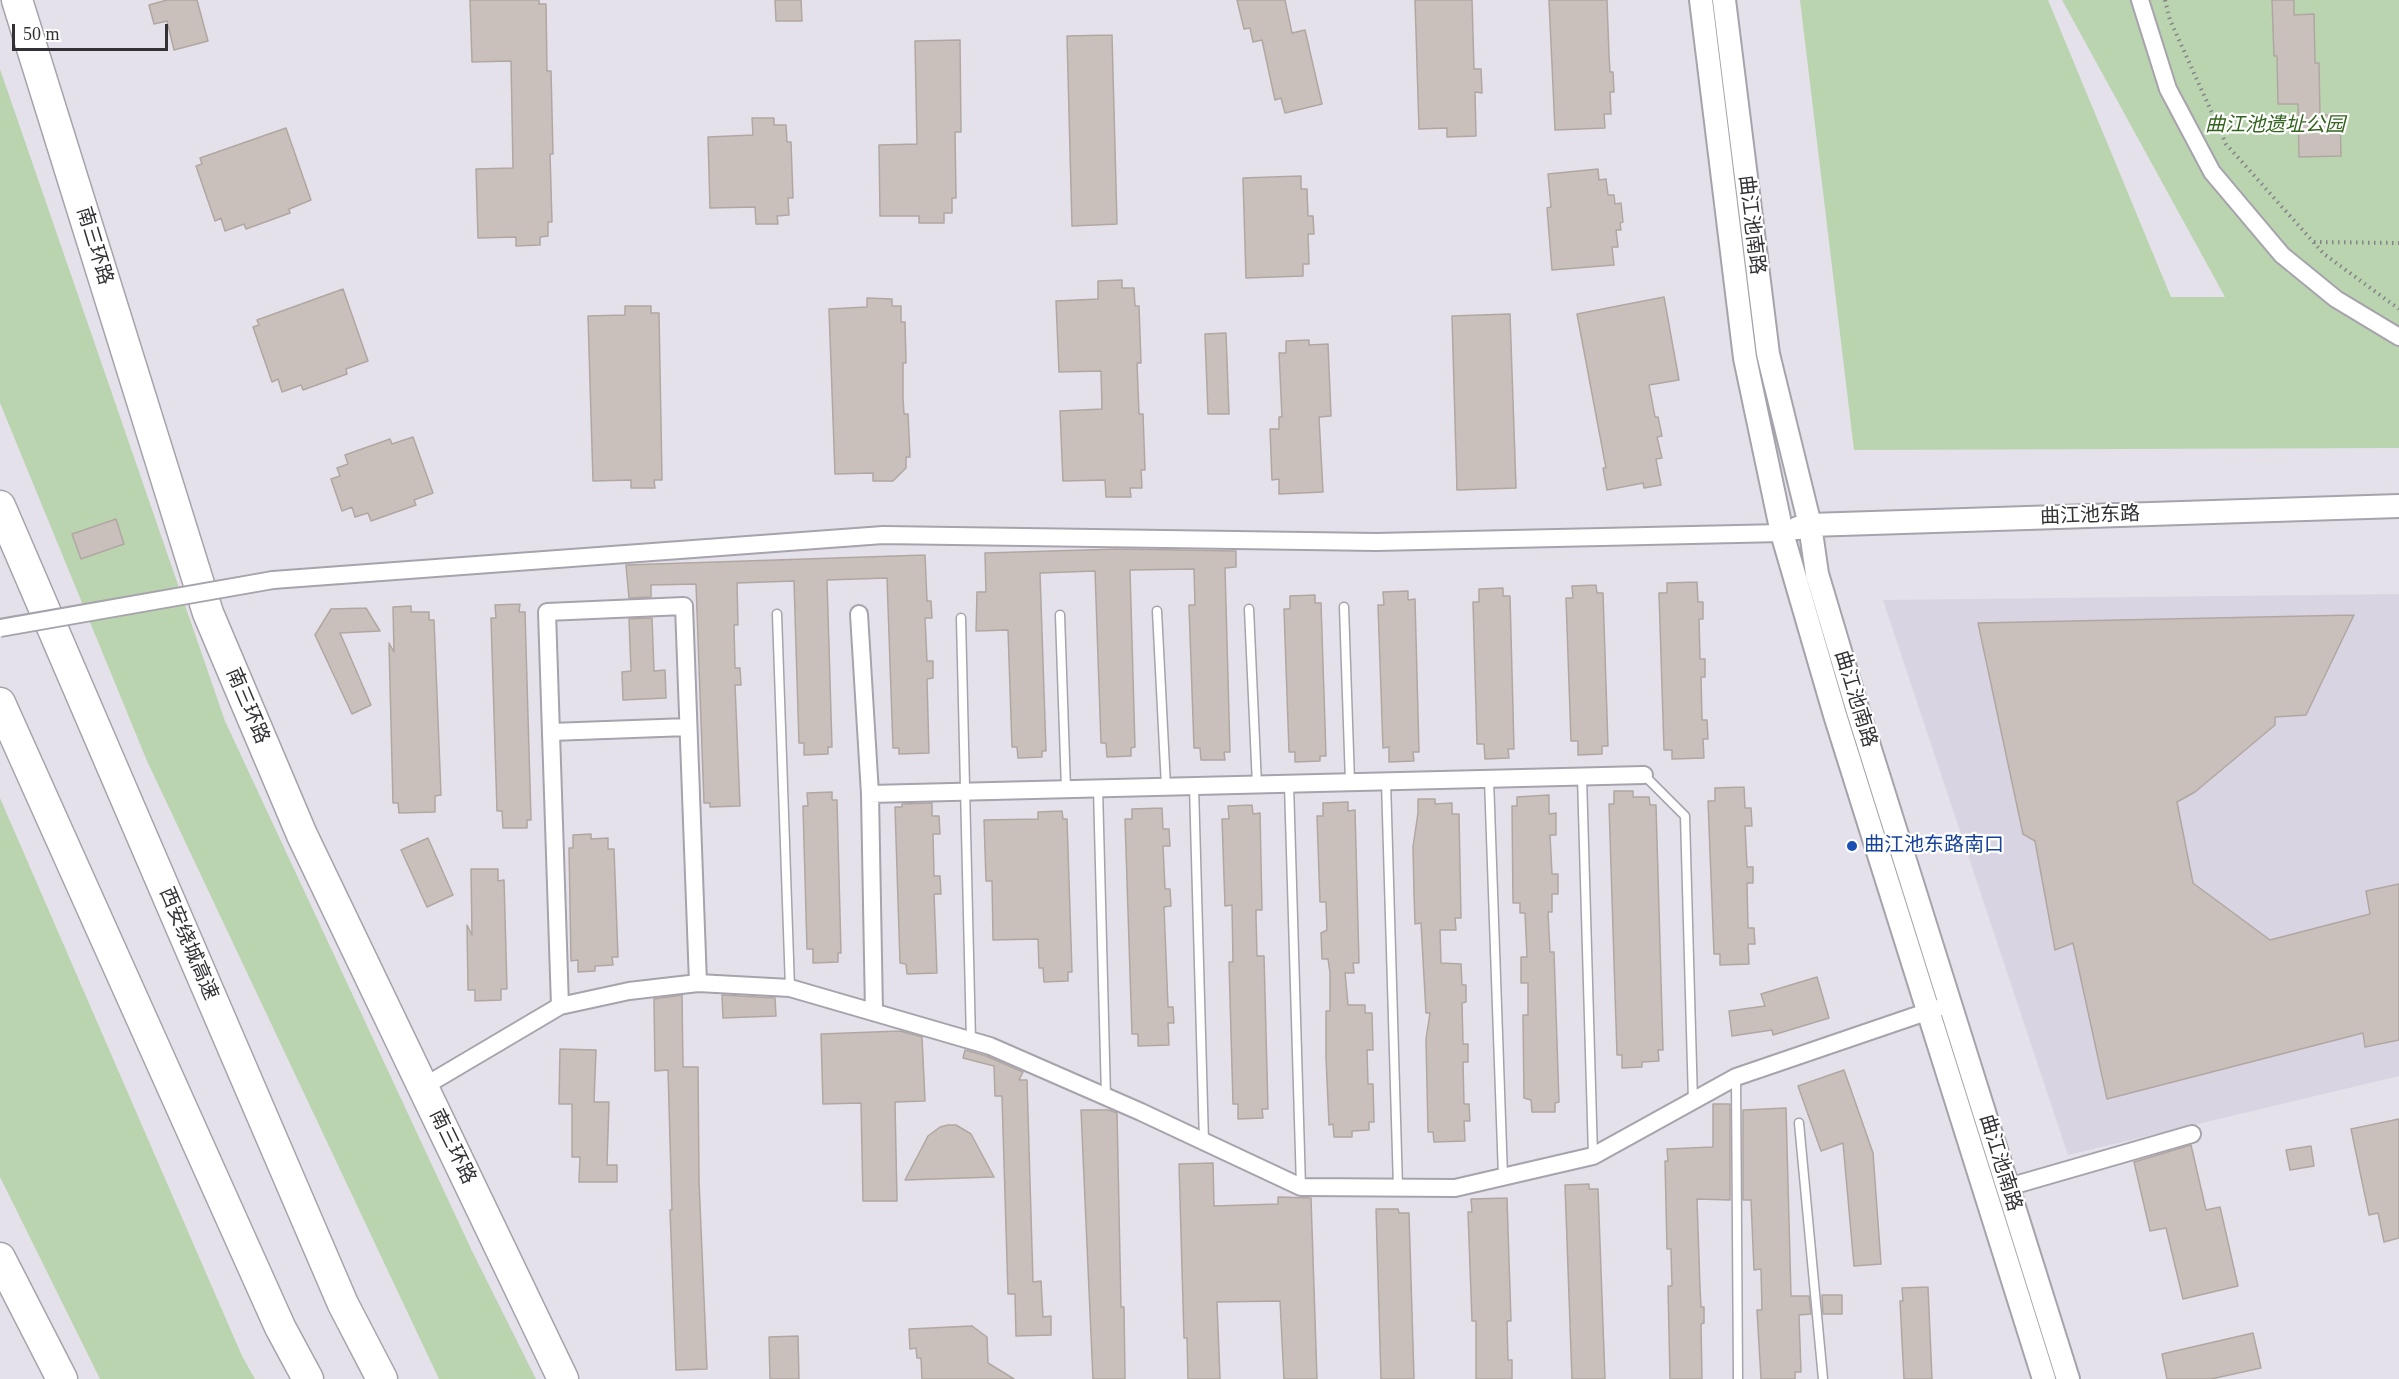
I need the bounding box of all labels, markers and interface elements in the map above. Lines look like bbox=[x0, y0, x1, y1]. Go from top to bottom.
scale bar bbox=[15, 12, 171, 50]
text: 50 m bbox=[23, 24, 60, 44]
park label: 曲江池遗址公园 bbox=[2205, 114, 2345, 138]
street label: 曲江池南路 bbox=[1733, 174, 1769, 276]
street label: 南三环路 bbox=[71, 204, 117, 288]
street label: 曲江池东路 bbox=[2040, 502, 2140, 530]
street label: 曲江池南路 bbox=[1829, 648, 1881, 750]
street label: 南三环路 bbox=[220, 664, 274, 748]
place label: 曲江池东路南口 bbox=[1864, 834, 2004, 858]
marker: 曲江池东路南口 bbox=[1845, 839, 1859, 853]
street label: 西安绕城高速 bbox=[154, 884, 222, 1004]
street label: 南三环路 bbox=[424, 1106, 480, 1188]
street label: 曲江池南路 bbox=[1974, 1112, 2026, 1214]

